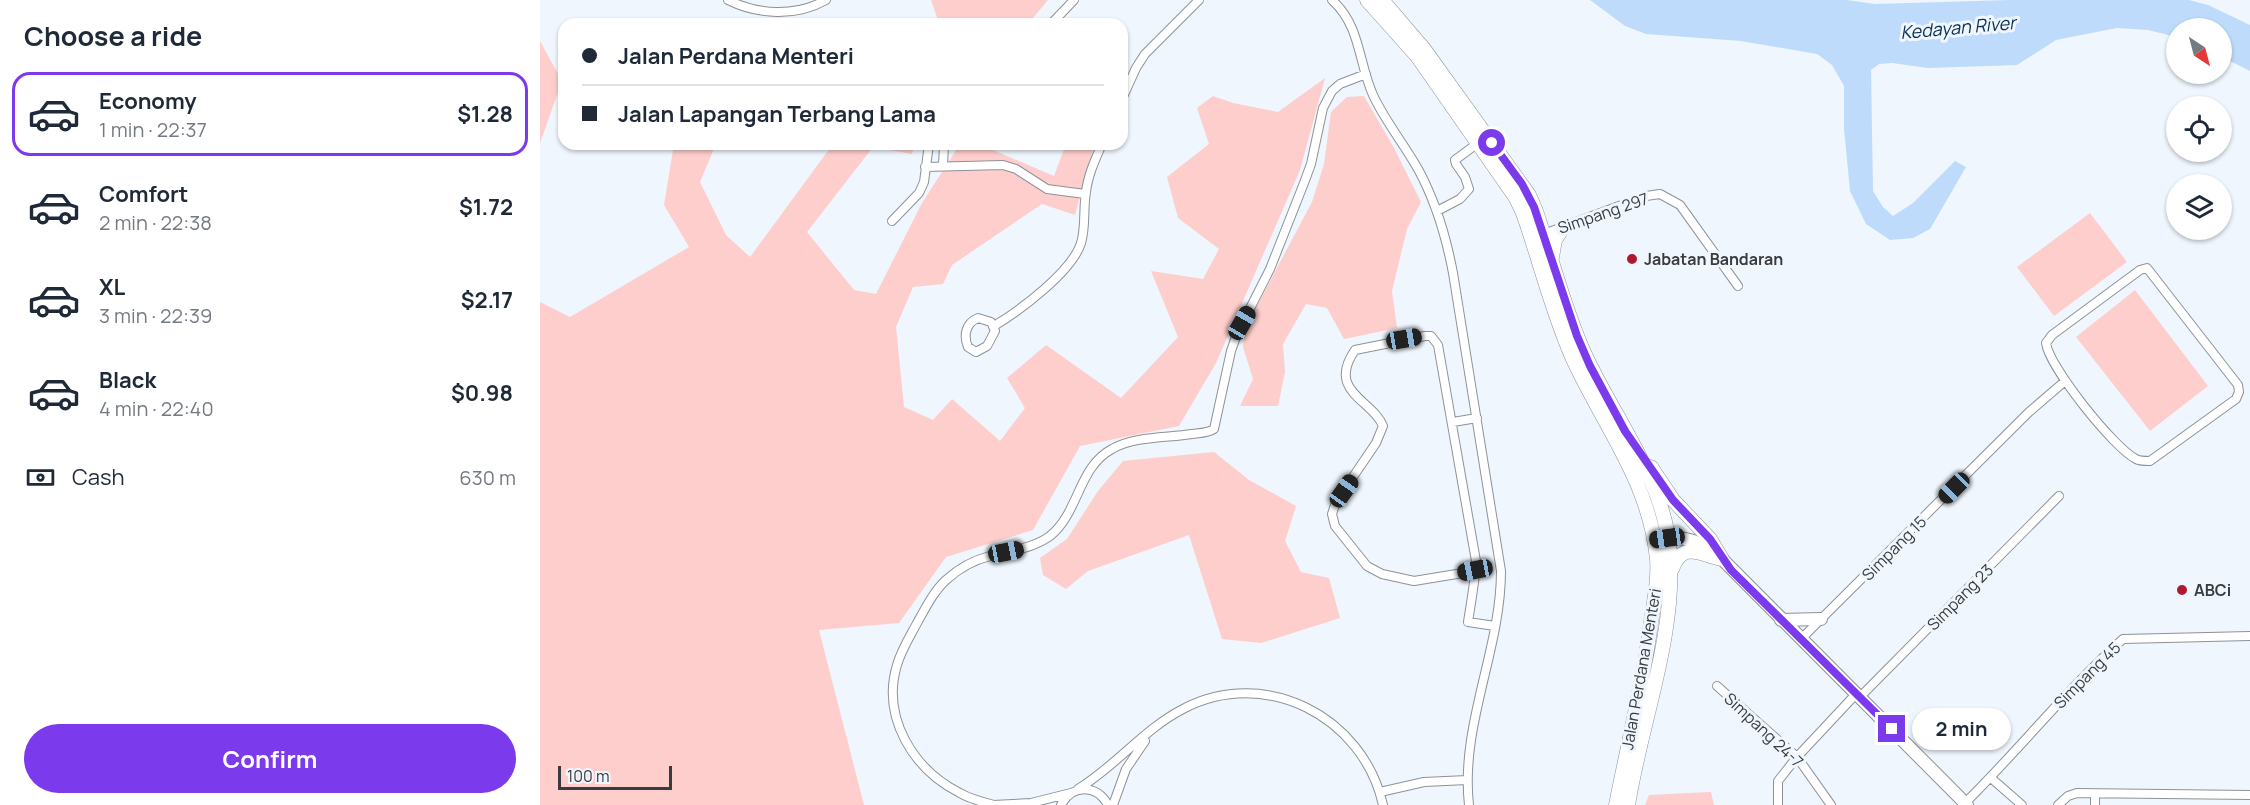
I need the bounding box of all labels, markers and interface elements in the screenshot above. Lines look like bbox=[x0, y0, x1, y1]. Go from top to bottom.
water label: Kedayan River bbox=[1899, 10, 2019, 44]
text: Choose a ride bbox=[24, 17, 202, 54]
north arrow bbox=[2166, 18, 2232, 84]
map controls bbox=[2166, 18, 2232, 240]
text: Jalan Perdana Menteri bbox=[618, 41, 854, 71]
text: Economy bbox=[99, 86, 197, 116]
icon: car bbox=[27, 87, 81, 141]
button: locate bbox=[2166, 96, 2232, 162]
text: $1.28 bbox=[457, 99, 513, 129]
text: Jalan Lapangan Terbang Lama bbox=[618, 99, 936, 129]
text: 1 min · 22:37 bbox=[99, 116, 207, 143]
route start bbox=[1478, 129, 1505, 156]
button: layers bbox=[2166, 174, 2232, 240]
text: Comfort bbox=[99, 179, 188, 209]
icon: car bbox=[27, 180, 81, 234]
street label: Simpang 297 bbox=[1555, 187, 1651, 239]
text: $1.72 bbox=[459, 192, 513, 222]
text: 2 min · 22:38 bbox=[99, 209, 212, 236]
place label: Jabatan Bandaran bbox=[1644, 248, 1783, 270]
marker: Jabatan Bandaran bbox=[1625, 252, 1639, 266]
text: XL bbox=[99, 272, 125, 302]
icon: car bbox=[27, 273, 81, 327]
text: $2.17 bbox=[461, 285, 513, 315]
text: 3 min · 22:39 bbox=[99, 302, 212, 329]
car bbox=[1225, 303, 1259, 343]
car bbox=[1385, 327, 1423, 351]
text: Black bbox=[99, 365, 156, 395]
icon: car bbox=[27, 366, 81, 420]
text: $0.98 bbox=[451, 378, 513, 408]
text: 4 min · 22:40 bbox=[99, 395, 214, 422]
icon: cash bbox=[24, 461, 57, 494]
text: Cash bbox=[72, 462, 125, 492]
text: 630 m bbox=[459, 464, 516, 491]
car bbox=[1935, 469, 1973, 507]
car bbox=[1326, 471, 1362, 511]
street label: Simpang 15 bbox=[1857, 511, 1931, 585]
car bbox=[1648, 527, 1686, 549]
car bbox=[987, 540, 1025, 564]
car bbox=[1456, 558, 1494, 582]
street label: Simpang 23 bbox=[1922, 559, 1998, 635]
place label: ABCi bbox=[2194, 579, 2231, 601]
marker: ABCi bbox=[2175, 583, 2189, 597]
street label: Jalan Perdana Menteri bbox=[1616, 587, 1666, 751]
street label: Simpang 45 bbox=[2049, 637, 2125, 713]
street label: Simpang 24-7 bbox=[1720, 688, 1808, 772]
callout: 2 min bbox=[1913, 708, 2012, 750]
route end bbox=[1878, 715, 1905, 742]
text: 2 min bbox=[1935, 715, 1988, 742]
button: Confirm bbox=[24, 724, 516, 793]
scale bar bbox=[558, 763, 672, 790]
text: 100 m bbox=[567, 765, 610, 787]

